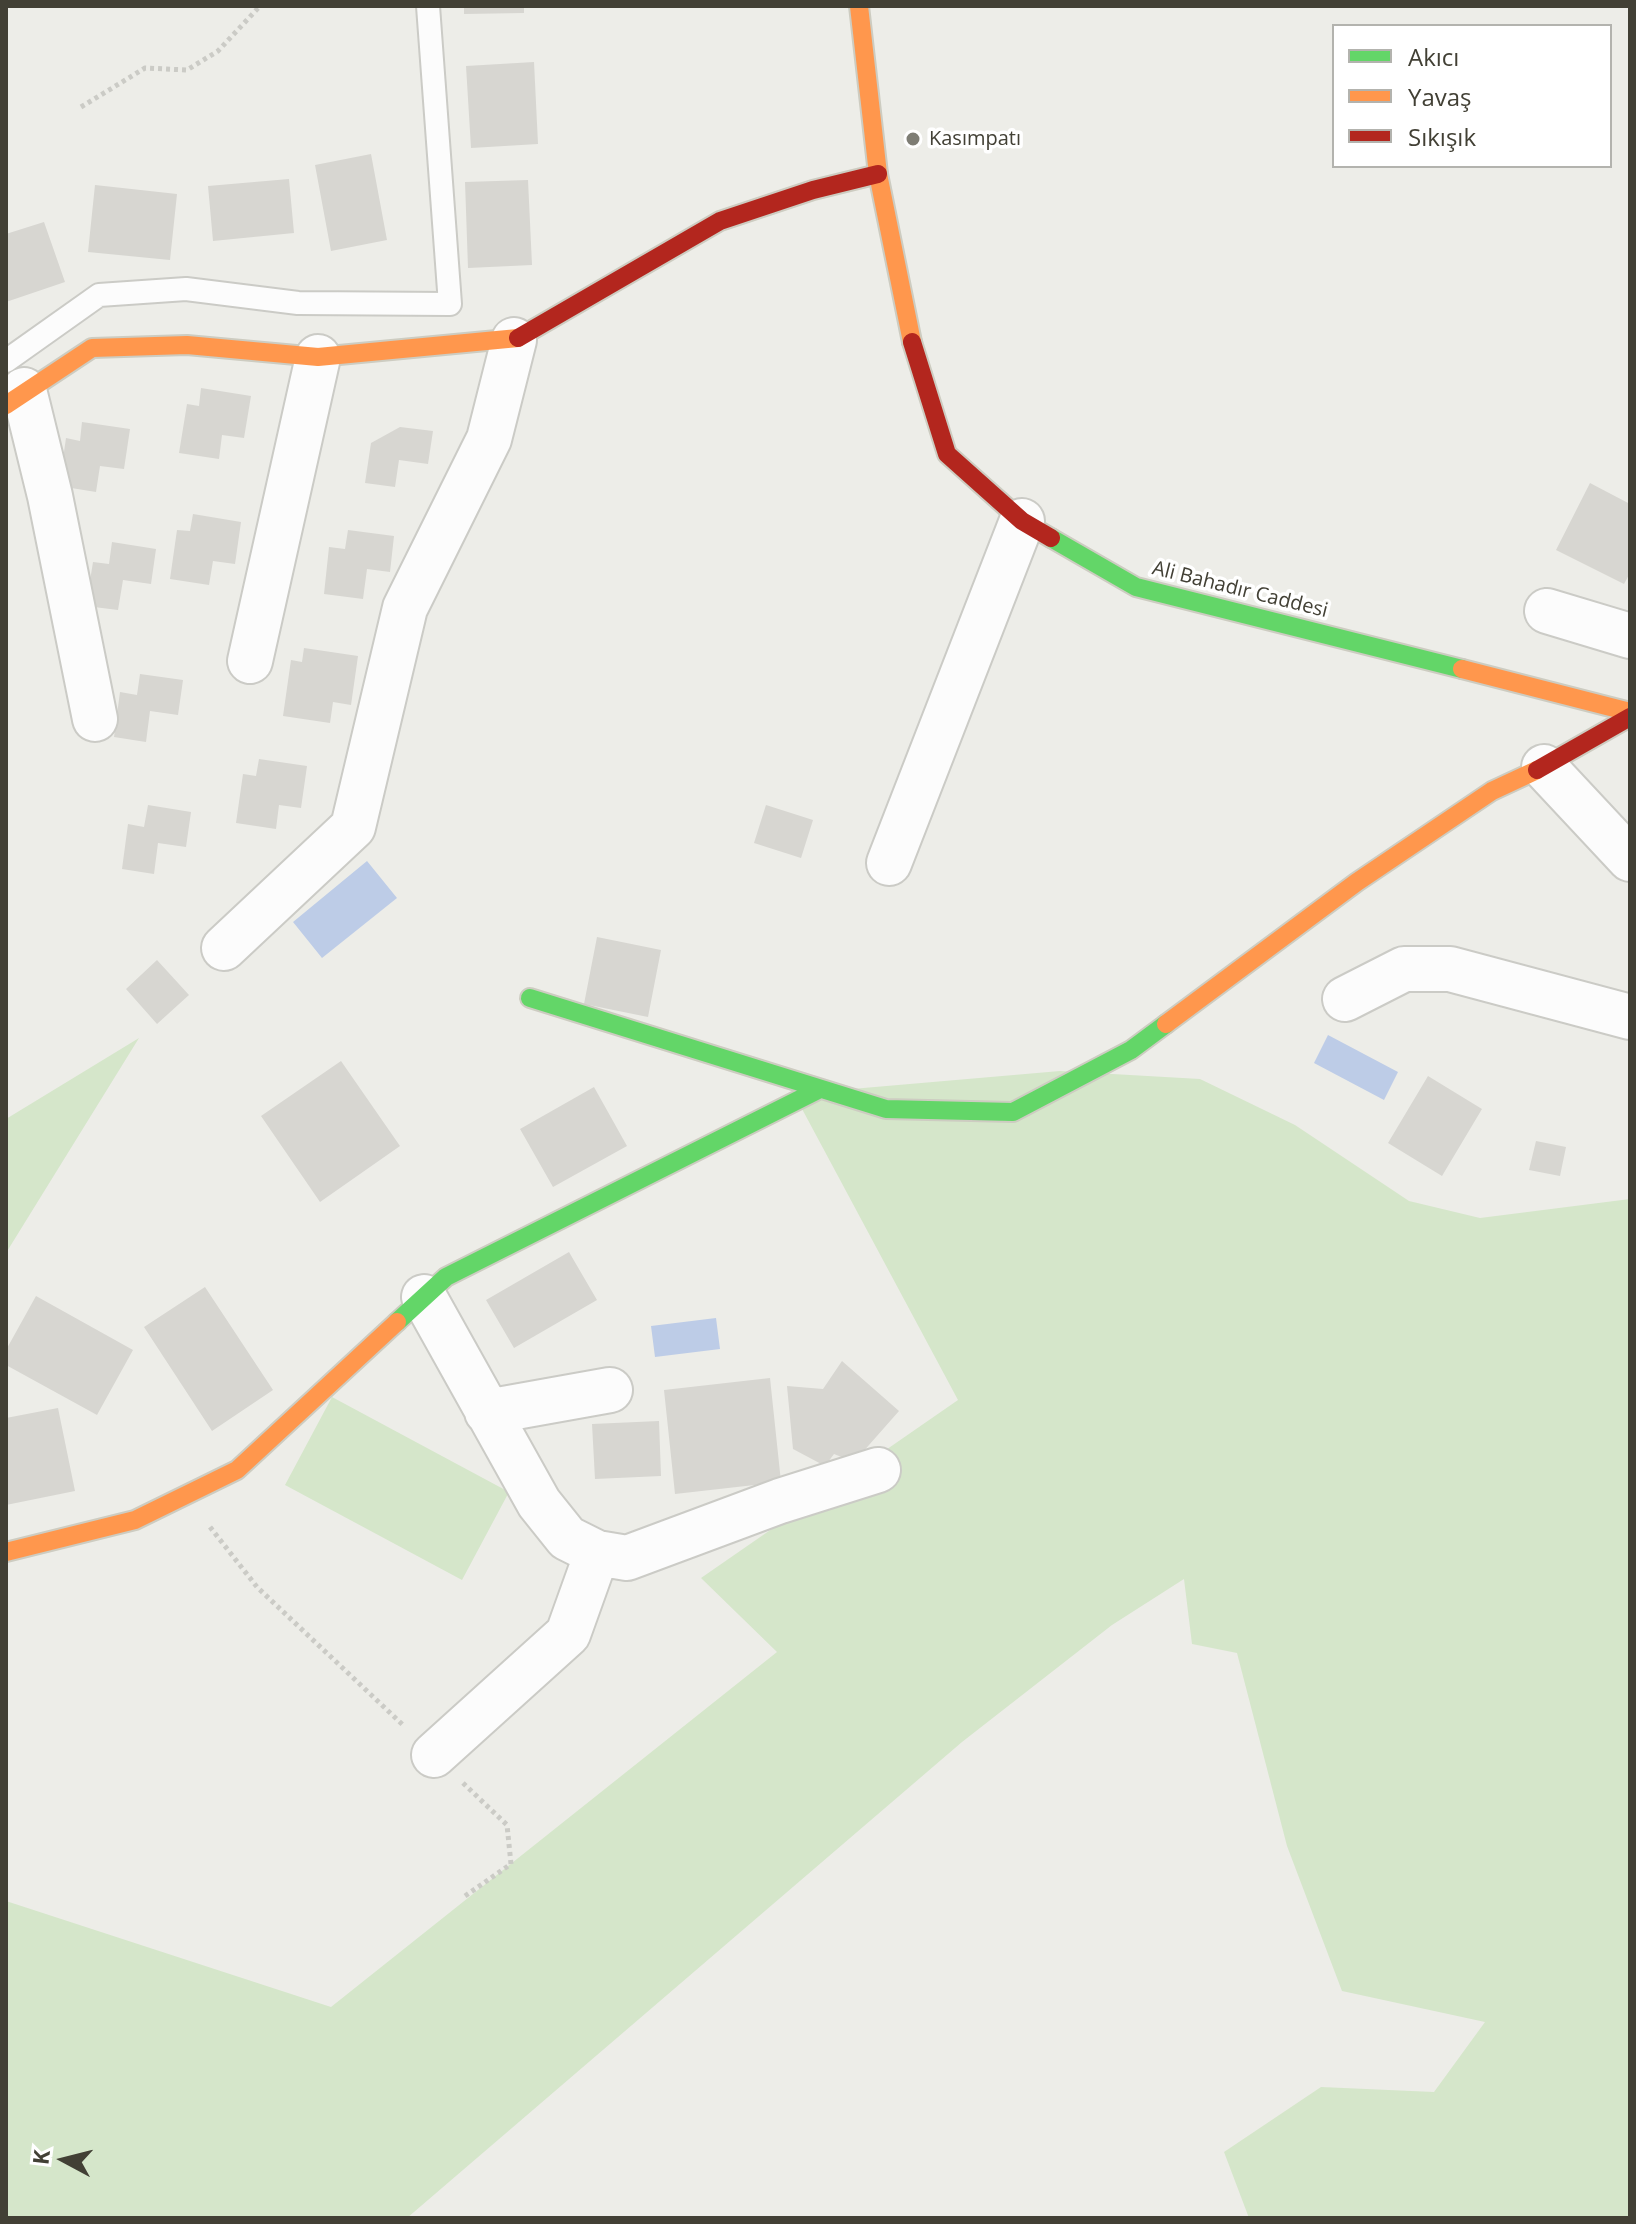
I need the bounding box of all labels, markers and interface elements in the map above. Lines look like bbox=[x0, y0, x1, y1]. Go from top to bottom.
legend bbox=[1332, 24, 1612, 168]
text: Akıcı bbox=[1408, 40, 1459, 73]
text: Yavaş bbox=[1408, 80, 1472, 113]
text: Sıkışık bbox=[1408, 120, 1476, 153]
place label: Kasımpatı bbox=[929, 127, 1021, 151]
marker: Kasımpatı bbox=[904, 130, 922, 148]
street label: Ali Bahadır Caddesi bbox=[1150, 557, 1330, 623]
north arrow bbox=[24, 2120, 104, 2200]
text: K bbox=[24, 2148, 56, 2166]

